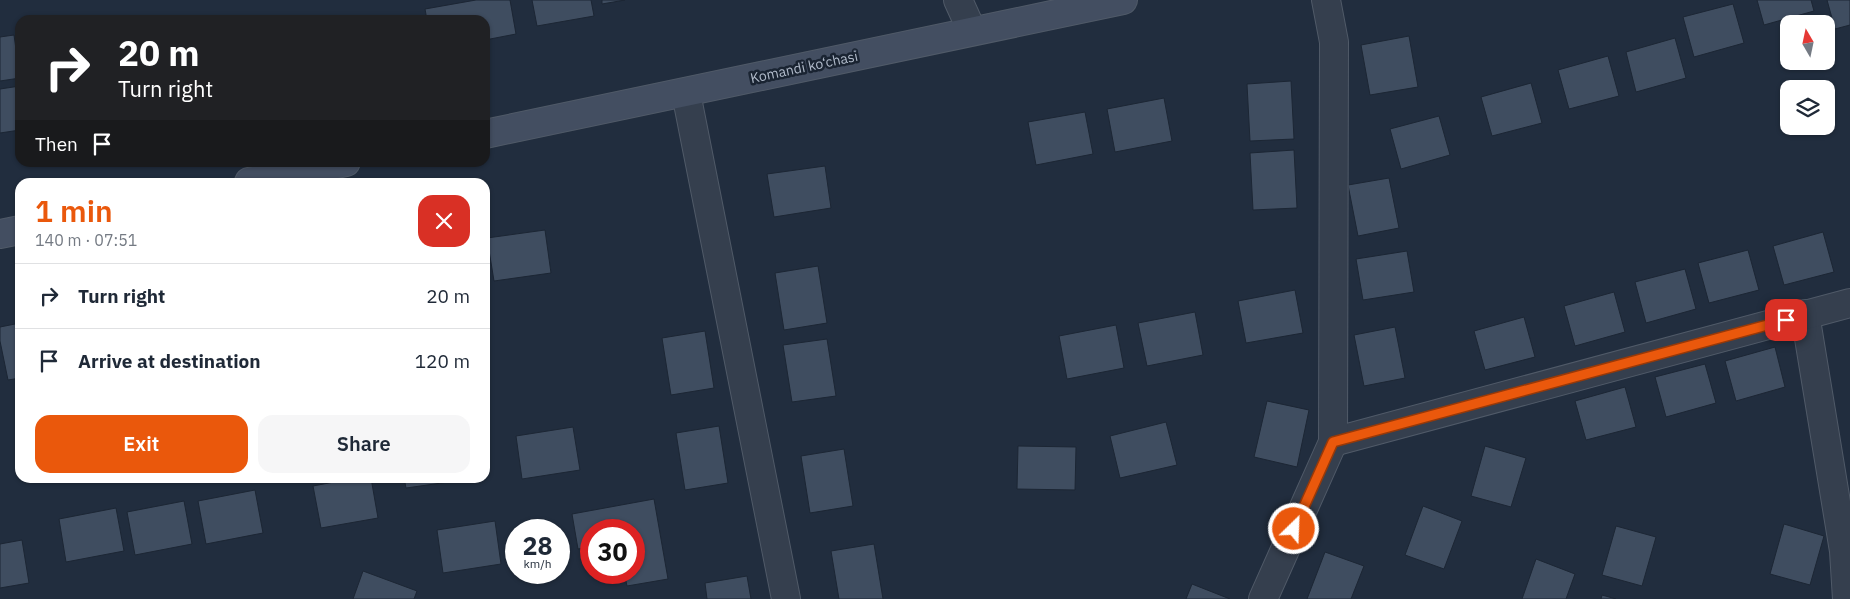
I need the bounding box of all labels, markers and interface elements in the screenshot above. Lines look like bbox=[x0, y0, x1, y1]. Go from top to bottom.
north arrow bbox=[1780, 15, 1835, 70]
map controls bbox=[1780, 15, 1835, 135]
text: 20 m bbox=[118, 30, 200, 76]
icon: right bbox=[35, 35, 100, 100]
street label: Komandi ko‘chasi bbox=[749, 47, 859, 87]
text: Turn right bbox=[118, 74, 213, 103]
button: layers bbox=[1780, 80, 1835, 135]
icon: arrive bbox=[88, 130, 116, 158]
text: Then bbox=[35, 132, 78, 156]
text: 1 min bbox=[35, 191, 113, 230]
button: close bbox=[418, 195, 470, 247]
text: 140 m · 07:51 bbox=[35, 230, 137, 250]
icon: right bbox=[35, 282, 63, 310]
text: Turn right bbox=[78, 284, 165, 308]
text: 20 m bbox=[426, 284, 470, 308]
pin bbox=[1765, 299, 1807, 341]
icon: arrive bbox=[1772, 306, 1800, 334]
icon: arrive bbox=[35, 347, 63, 375]
text: Arrive at destination bbox=[78, 349, 261, 373]
text: 120 m bbox=[415, 349, 470, 373]
button: Exit bbox=[35, 415, 248, 473]
button: Share bbox=[258, 415, 470, 473]
position arrow bbox=[1267, 502, 1319, 554]
speed limit sign: 30 bbox=[580, 519, 645, 584]
text: 28 bbox=[522, 529, 553, 562]
text: km/h bbox=[523, 556, 552, 571]

